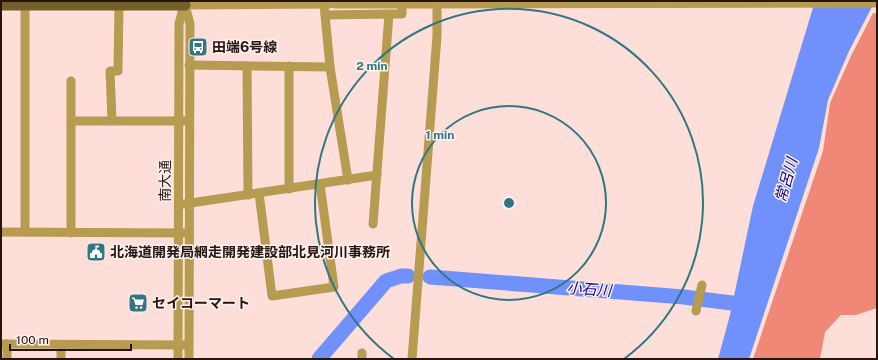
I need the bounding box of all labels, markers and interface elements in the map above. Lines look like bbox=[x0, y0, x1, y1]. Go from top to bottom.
bus stop icon: 田端6号線 bbox=[187, 36, 209, 58]
place label: 田端6号線 bbox=[212, 39, 277, 55]
text: 2 min bbox=[356, 59, 388, 73]
text: 1 min bbox=[426, 128, 454, 142]
water label: 常呂川 bbox=[772, 154, 801, 204]
street label: 南大通 bbox=[157, 160, 173, 202]
centre of rings bbox=[502, 196, 516, 210]
public building icon: 北海道開発局網走開発建設部北見河川事務所 bbox=[85, 241, 107, 263]
place label: 北海道開発局網走開発建設部北見河川事務所 bbox=[110, 244, 390, 260]
water label: 小石川 bbox=[566, 279, 614, 299]
supermarket icon: セイコーマート bbox=[127, 292, 149, 314]
place label: セイコーマート bbox=[152, 295, 250, 311]
scale bar bbox=[10, 326, 131, 352]
text: 100 m bbox=[16, 333, 49, 347]

